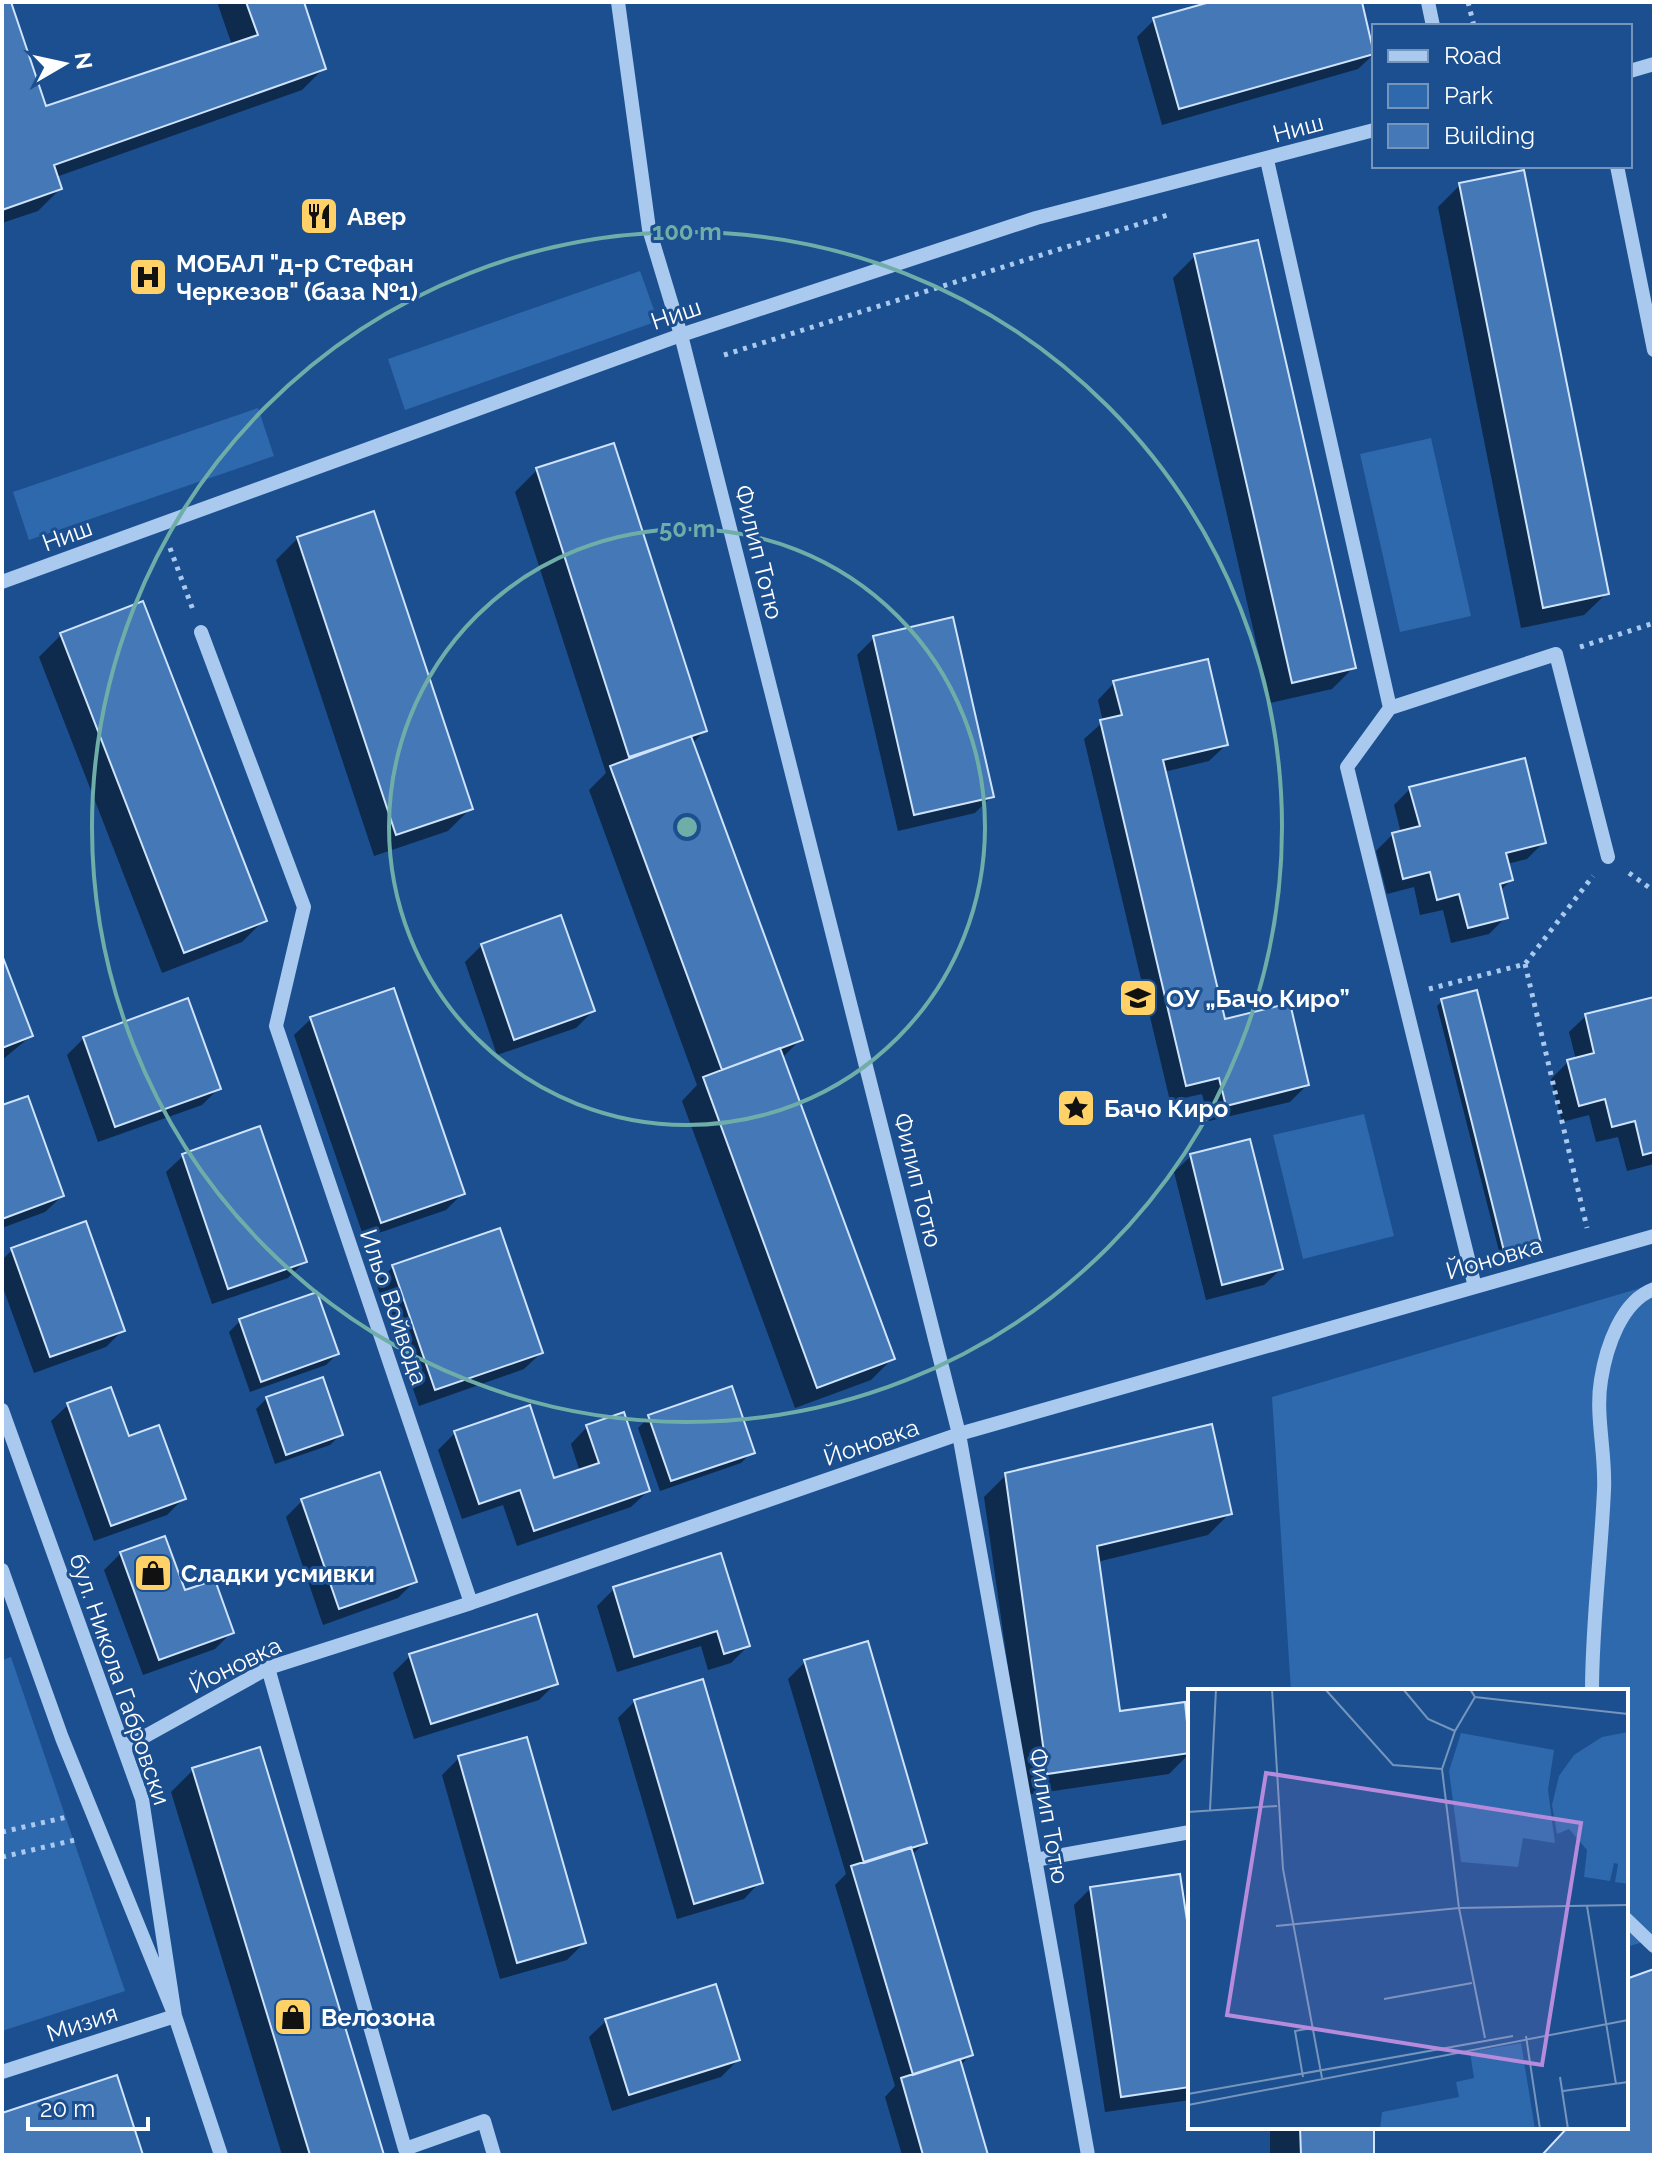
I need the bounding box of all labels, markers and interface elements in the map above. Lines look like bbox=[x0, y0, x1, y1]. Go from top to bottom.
north arrow bbox=[24, 24, 104, 104]
legend bbox=[1372, 24, 1632, 168]
text: Road bbox=[1444, 41, 1502, 70]
text: N bbox=[70, 51, 98, 71]
text: Park bbox=[1444, 81, 1493, 110]
street label: Ниш bbox=[1270, 107, 1326, 149]
text: Building bbox=[1444, 121, 1535, 150]
restaurant icon: Авер bbox=[298, 195, 340, 237]
place label: Авер bbox=[347, 202, 406, 231]
text: 100 m bbox=[652, 217, 722, 246]
place label: МОБАЛ "д-р Стефан Черкезов" (база №1) bbox=[176, 249, 418, 306]
hospital icon: МОБАЛ "д-р Стефан Черкезов" (база №1) bbox=[127, 256, 169, 298]
street label: Ниш bbox=[647, 292, 705, 336]
street label: Филип Тотю bbox=[728, 482, 790, 622]
street label: Ниш bbox=[38, 513, 96, 557]
text: 50 m bbox=[659, 514, 715, 543]
centre of rings bbox=[673, 813, 701, 841]
school or university icon: ОУ „Бачо Киро” bbox=[1117, 977, 1159, 1019]
place label: ОУ „Бачо Киро” bbox=[1166, 984, 1350, 1013]
place icon: Бачо Киро bbox=[1055, 1087, 1097, 1129]
place label: Бачо Киро bbox=[1104, 1094, 1228, 1123]
street label: Филип Тотю bbox=[887, 1110, 949, 1250]
street label: Ильо Войвода bbox=[354, 1225, 434, 1389]
street label: Йоновка bbox=[1442, 1230, 1546, 1286]
street label: Йоновка bbox=[819, 1412, 923, 1472]
street label: бул. Никола Габровски bbox=[63, 1549, 177, 1809]
shop icon: Сладки усмивки bbox=[132, 1552, 174, 1594]
place label: Сладки усмивки bbox=[181, 1559, 375, 1588]
street label: Йоновка bbox=[184, 1630, 286, 1700]
inset map bbox=[1188, 1689, 1628, 2129]
street label: Филип Тотю bbox=[1023, 1746, 1075, 1886]
shop icon: Велозона bbox=[272, 1996, 314, 2038]
street label: Мизия bbox=[43, 1998, 121, 2048]
place label: Велозона bbox=[321, 2003, 435, 2032]
scale bar bbox=[28, 2081, 148, 2131]
text: 20 m bbox=[40, 2094, 95, 2123]

